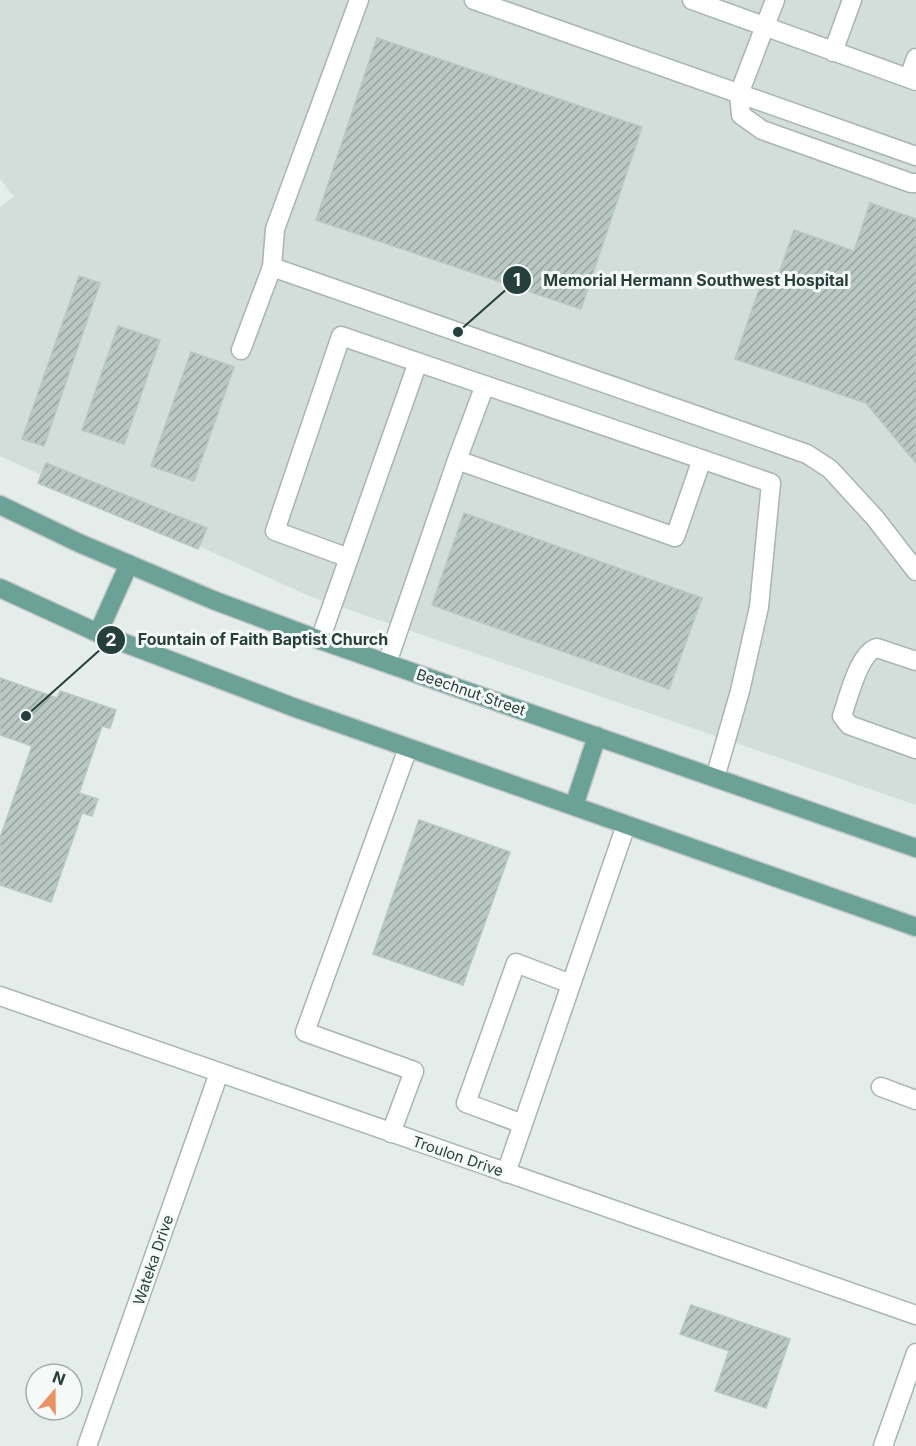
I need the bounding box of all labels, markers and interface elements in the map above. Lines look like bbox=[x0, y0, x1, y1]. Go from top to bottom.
callout: Memorial Hermann Southwest Hospital bbox=[502, 263, 861, 297]
text: 1 bbox=[513, 269, 521, 290]
text: Memorial Hermann Southwest Hospital bbox=[543, 270, 849, 290]
callout: Fountain of Faith Baptist Church bbox=[96, 623, 400, 657]
text: 2 bbox=[105, 629, 117, 650]
text: Fountain of Faith Baptist Church bbox=[138, 629, 388, 649]
street label: Beechnut Street bbox=[414, 664, 528, 720]
street label: Troulon Drive bbox=[410, 1132, 506, 1180]
street label: Wateka Drive bbox=[129, 1212, 177, 1308]
north arrow bbox=[24, 1362, 84, 1422]
text: N bbox=[50, 1366, 68, 1389]

